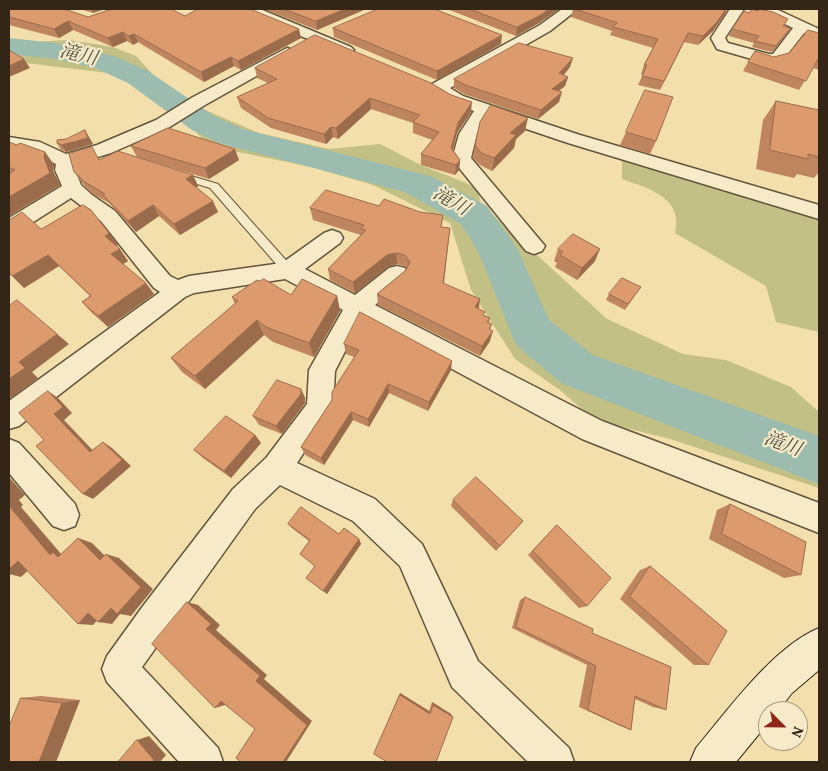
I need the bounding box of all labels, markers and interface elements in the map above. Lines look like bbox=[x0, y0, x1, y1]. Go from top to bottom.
water label: 滝川 bbox=[57, 42, 99, 72]
water label: 滝川 bbox=[428, 184, 472, 222]
water label: 滝川 bbox=[760, 429, 804, 463]
north arrow bbox=[758, 701, 808, 751]
text: N bbox=[786, 723, 807, 740]

